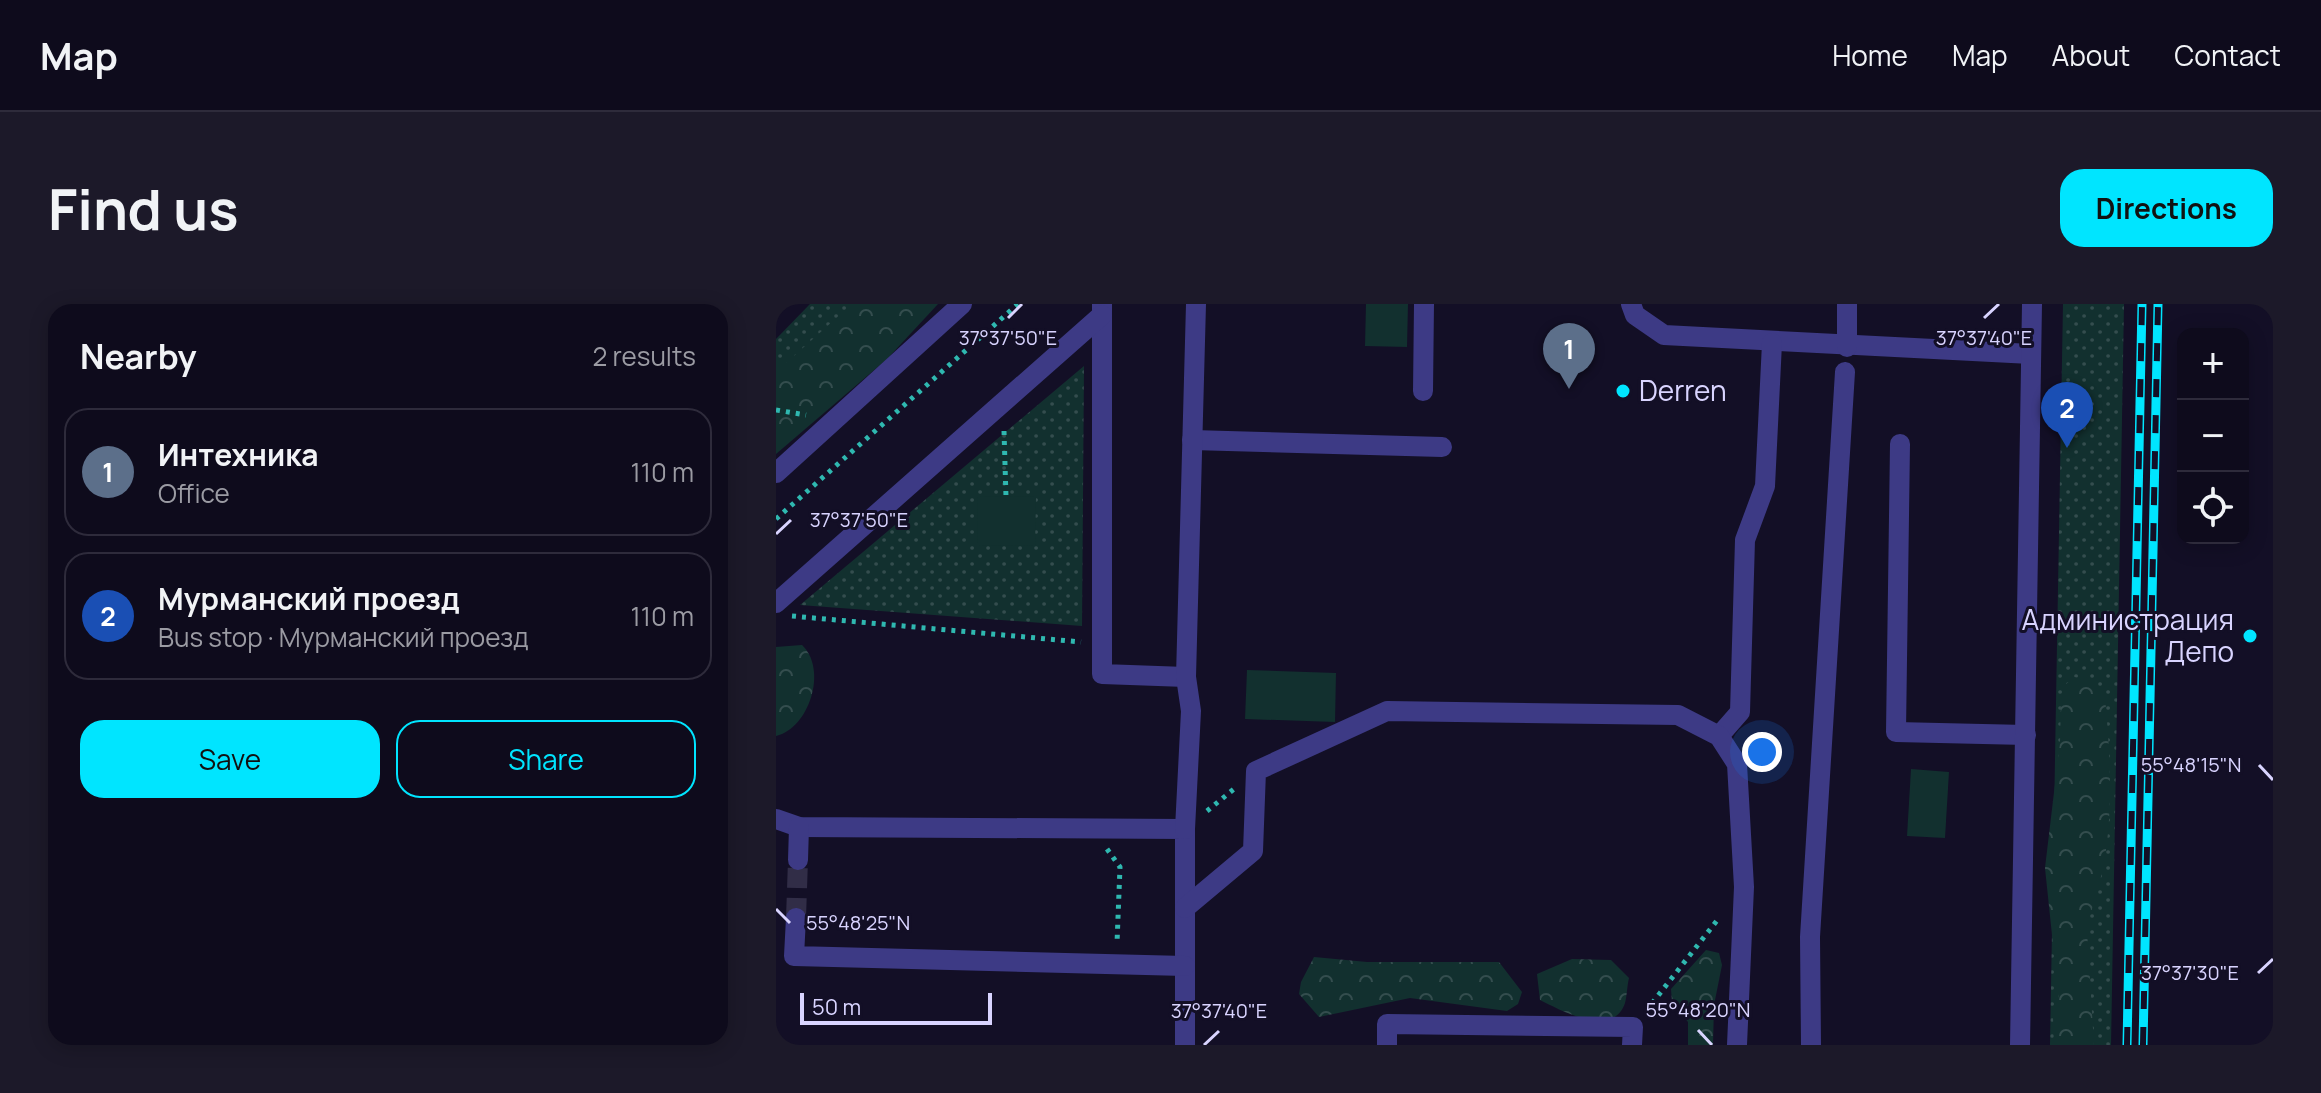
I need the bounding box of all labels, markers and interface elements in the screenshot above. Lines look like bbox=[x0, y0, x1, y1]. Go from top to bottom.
text: Map bbox=[40, 29, 118, 81]
text: Home bbox=[1832, 36, 1908, 74]
text: Map bbox=[1952, 36, 2008, 74]
text: About bbox=[2052, 36, 2130, 74]
text: Contact bbox=[2174, 36, 2281, 74]
button: Directions bbox=[2060, 169, 2273, 247]
text: Find us bbox=[48, 170, 239, 247]
pin: 1 bbox=[1543, 323, 1595, 389]
text: 37°37'50"E bbox=[959, 324, 1057, 351]
text: 37°37'40"E bbox=[1936, 324, 2032, 351]
map controls bbox=[2177, 328, 2249, 544]
button: + bbox=[2177, 328, 2249, 400]
text: Nearby bbox=[80, 333, 196, 379]
text: 2 results bbox=[592, 338, 696, 374]
place label: Derren bbox=[1639, 371, 1727, 409]
marker: Derren bbox=[1614, 382, 1632, 400]
pin: 2 bbox=[2041, 382, 2093, 448]
button: − bbox=[2177, 400, 2249, 472]
text: Интехника bbox=[158, 434, 319, 475]
text: 1 bbox=[102, 454, 114, 490]
text: 110 m bbox=[631, 454, 694, 490]
button: locate bbox=[2177, 472, 2249, 544]
text: Office bbox=[158, 475, 230, 511]
text: 37°37'50"E bbox=[810, 506, 908, 533]
text: Мурманский проезд bbox=[158, 578, 460, 619]
text: 2 bbox=[100, 598, 116, 634]
text: 110 m bbox=[631, 598, 694, 634]
place label: Администрация Депо bbox=[2022, 600, 2234, 670]
text: Bus stop · Мурманский проезд bbox=[158, 619, 529, 655]
marker: Администрация Депо bbox=[2241, 627, 2259, 645]
button: Save bbox=[80, 720, 380, 798]
button: Share bbox=[396, 720, 696, 798]
your location bbox=[1742, 732, 1782, 772]
text: 55°48'15"N bbox=[2141, 751, 2241, 778]
text: 55°48'25"N bbox=[806, 909, 910, 936]
text: 37°37'30"E bbox=[2141, 959, 2239, 986]
scale bar bbox=[800, 989, 992, 1025]
text: 50 m bbox=[812, 992, 861, 1022]
text: 55°48'20"N bbox=[1646, 996, 1750, 1023]
text: 37°37'40"E bbox=[1171, 997, 1267, 1024]

